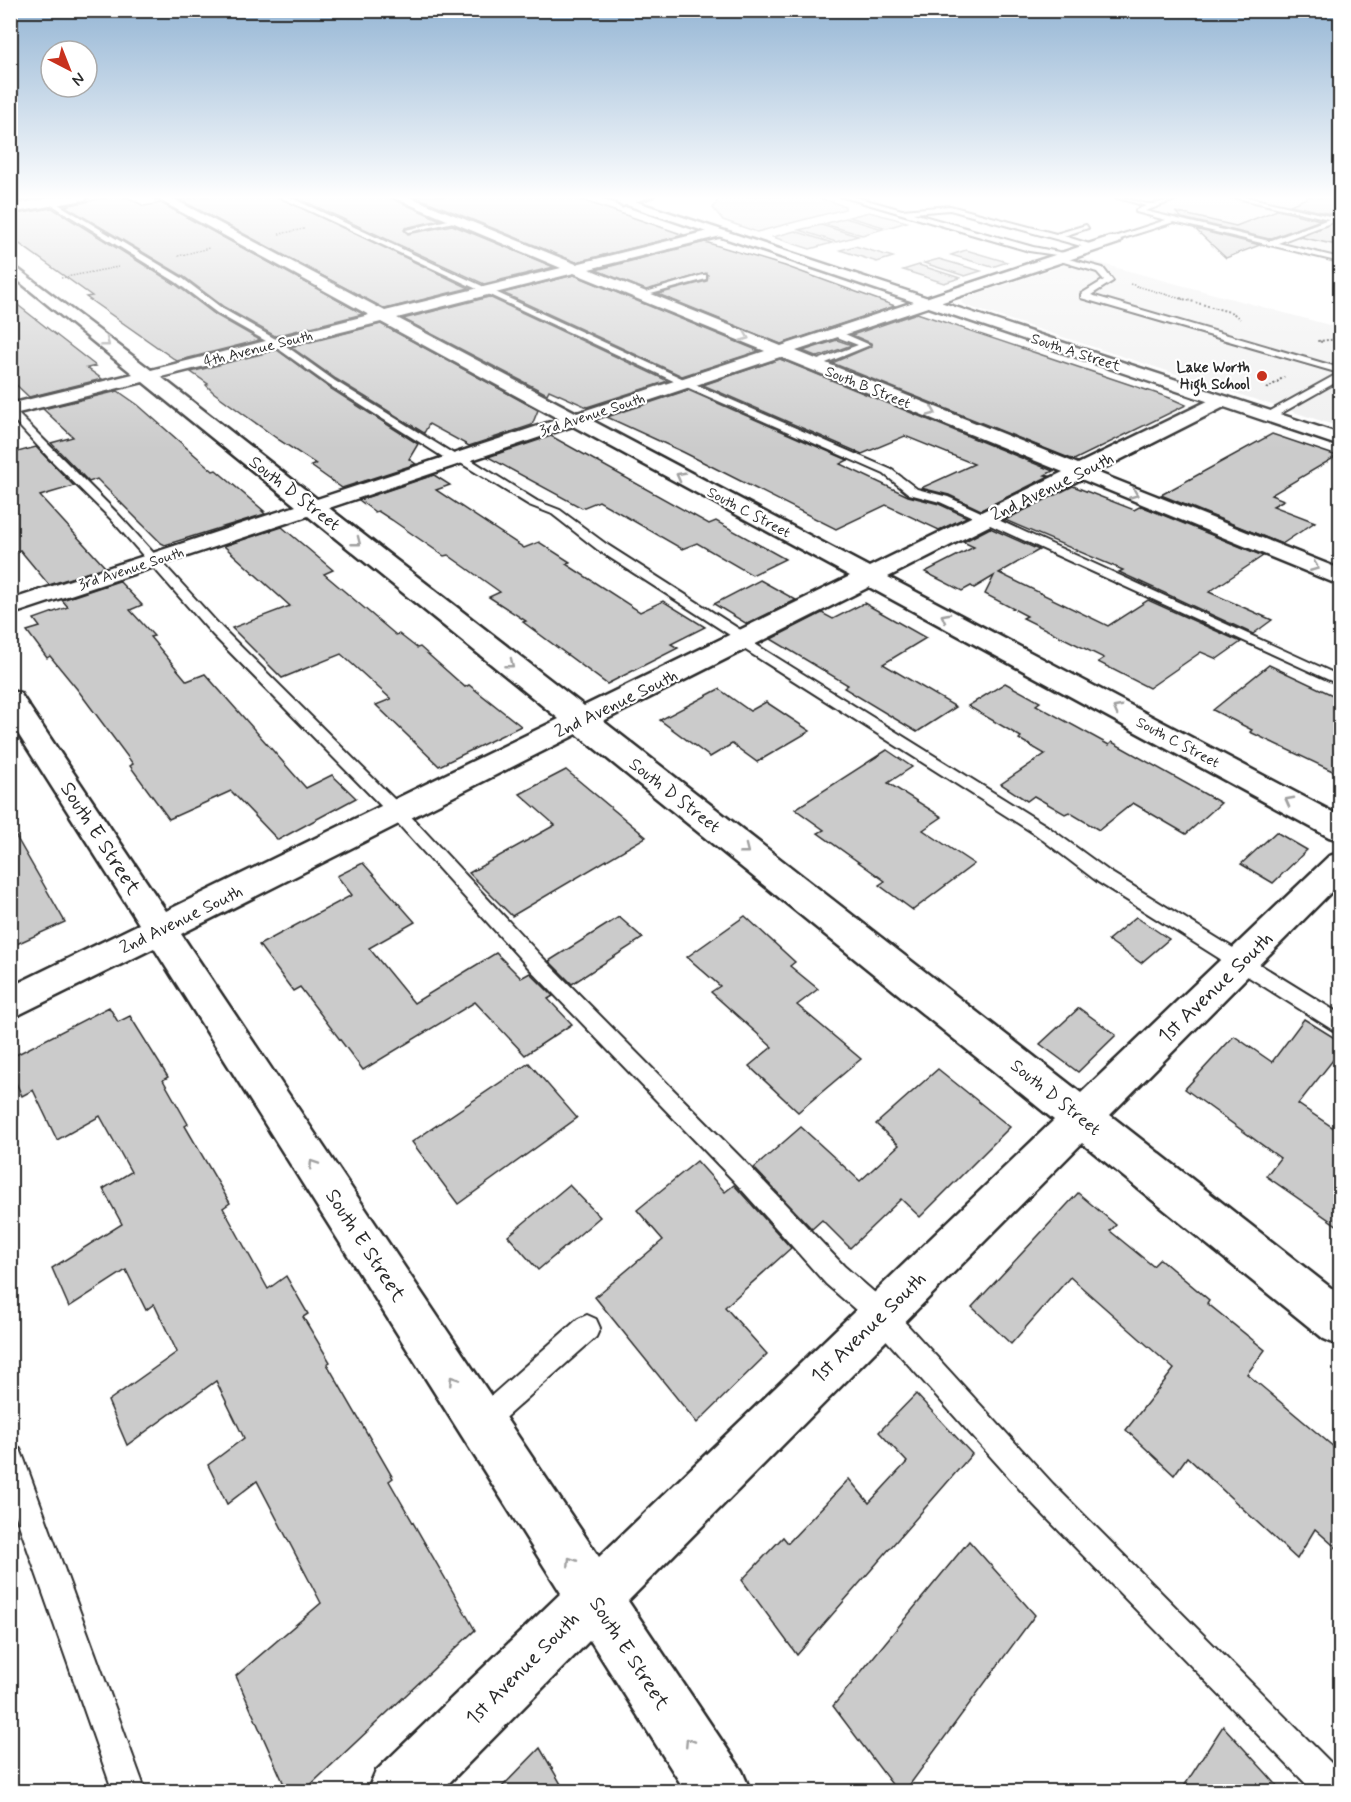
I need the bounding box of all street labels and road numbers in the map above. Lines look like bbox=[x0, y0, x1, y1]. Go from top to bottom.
street label: 4th Avenue South bbox=[202, 326, 315, 372]
street label: South A Street bbox=[1028, 329, 1123, 377]
street label: South B Street bbox=[822, 362, 914, 414]
street label: 3rd Avenue South bbox=[537, 388, 648, 441]
street label: 2nd Avenue South bbox=[987, 447, 1118, 527]
street label: South D Street bbox=[244, 451, 345, 537]
street label: South C Street bbox=[703, 483, 794, 543]
street label: 3rd Avenue South bbox=[76, 542, 187, 595]
street label: 2nd Avenue South bbox=[551, 664, 682, 744]
street label: South C Street bbox=[1132, 713, 1223, 773]
street label: South D Street bbox=[624, 753, 725, 839]
street label: South E Street bbox=[53, 777, 147, 901]
street label: 2nd Avenue South bbox=[116, 880, 247, 960]
street label: 1st Avenue South bbox=[1152, 925, 1280, 1050]
street label: South D Street bbox=[1005, 1054, 1106, 1142]
street label: South E Street bbox=[318, 1184, 412, 1308]
street label: 1st Avenue South bbox=[805, 1265, 933, 1390]
street label: South E Street bbox=[582, 1592, 676, 1716]
street label: 1st Avenue South bbox=[460, 1606, 586, 1732]

